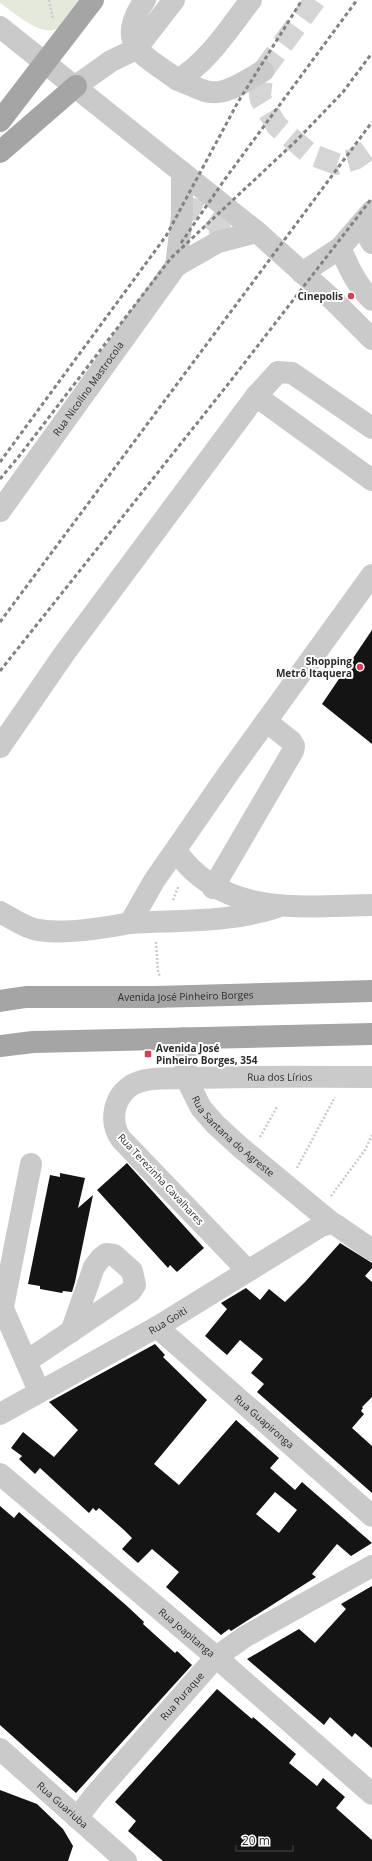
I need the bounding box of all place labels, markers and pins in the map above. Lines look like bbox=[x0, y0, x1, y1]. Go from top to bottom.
place label: Cinepolis bbox=[298, 289, 343, 303]
marker: Cinepolis bbox=[346, 291, 356, 301]
place label: Shopping Metrô Itaquera bbox=[276, 654, 352, 680]
marker: Shopping Metrô Itaquera bbox=[355, 662, 365, 672]
place label: Avenida José Pinheiro Borges, 354 bbox=[156, 1041, 258, 1067]
marker: Avenida José Pinheiro Borges, 354 bbox=[143, 1049, 153, 1059]

